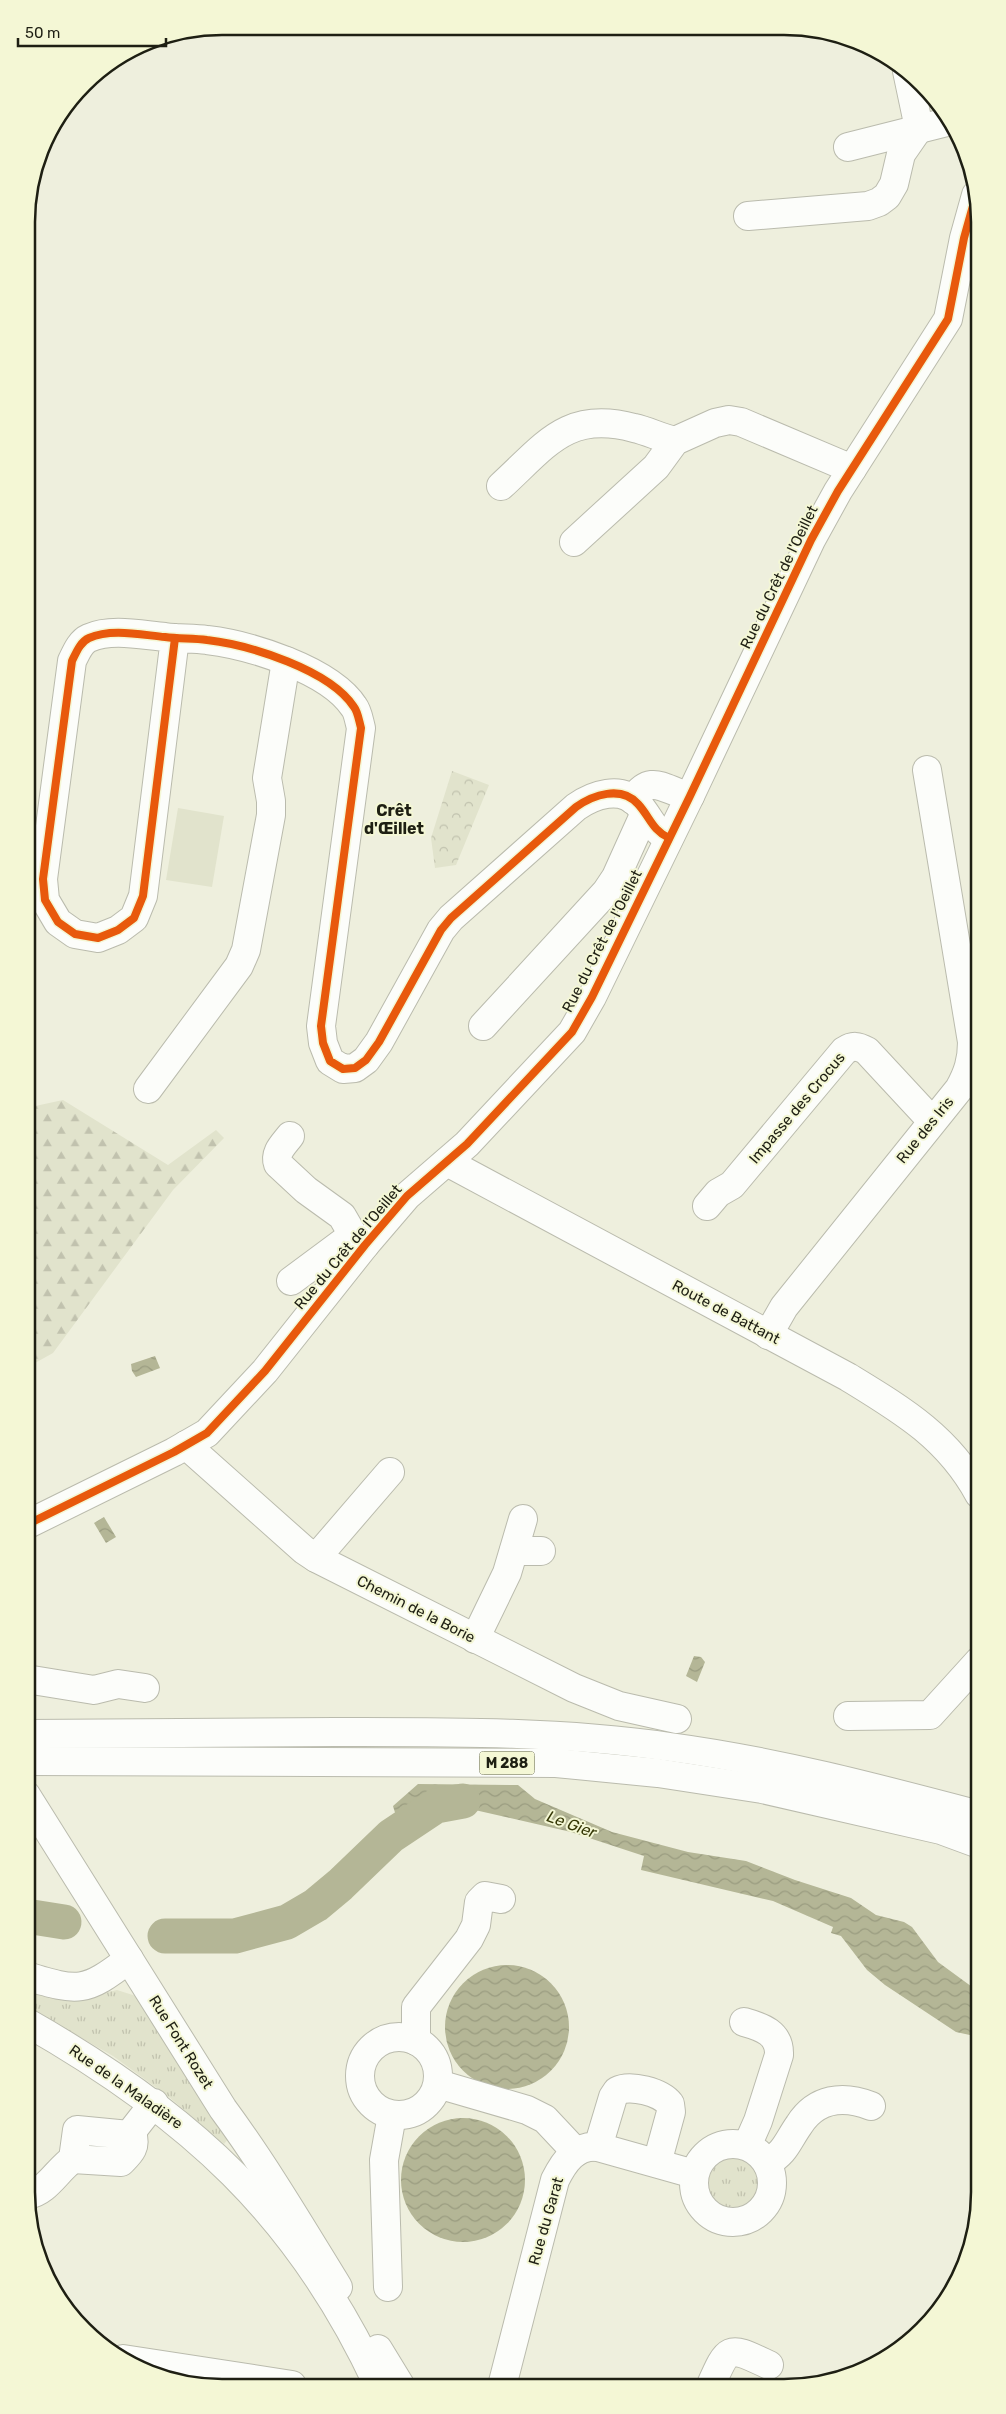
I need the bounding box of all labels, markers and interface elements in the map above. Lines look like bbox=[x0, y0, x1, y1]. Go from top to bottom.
scale bar bbox=[18, 15, 165, 47]
text: 50 m bbox=[25, 24, 60, 42]
street label: Rue du Crêt de l'Oeillet bbox=[736, 502, 822, 652]
district label: Crêt d'Œillet bbox=[364, 801, 425, 838]
street label: Rue du Crêt de l'Oeillet bbox=[558, 867, 646, 1015]
street label: Impasse des Crocus bbox=[745, 1048, 849, 1167]
street label: Rue des Iris bbox=[893, 1093, 958, 1167]
street label: Rue du Crêt de l'Oeillet bbox=[290, 1181, 406, 1313]
street label: Route de Battant bbox=[669, 1276, 783, 1348]
street label: Chemin de la Borie bbox=[354, 1571, 478, 1647]
road number: M 288 bbox=[480, 1752, 534, 1775]
water label: Le Gier bbox=[544, 1807, 600, 1842]
street label: Rue Font Rozet bbox=[145, 1992, 217, 2092]
street label: Rue de la Maladière bbox=[66, 2041, 186, 2133]
street label: Rue du Garat bbox=[525, 2175, 567, 2267]

